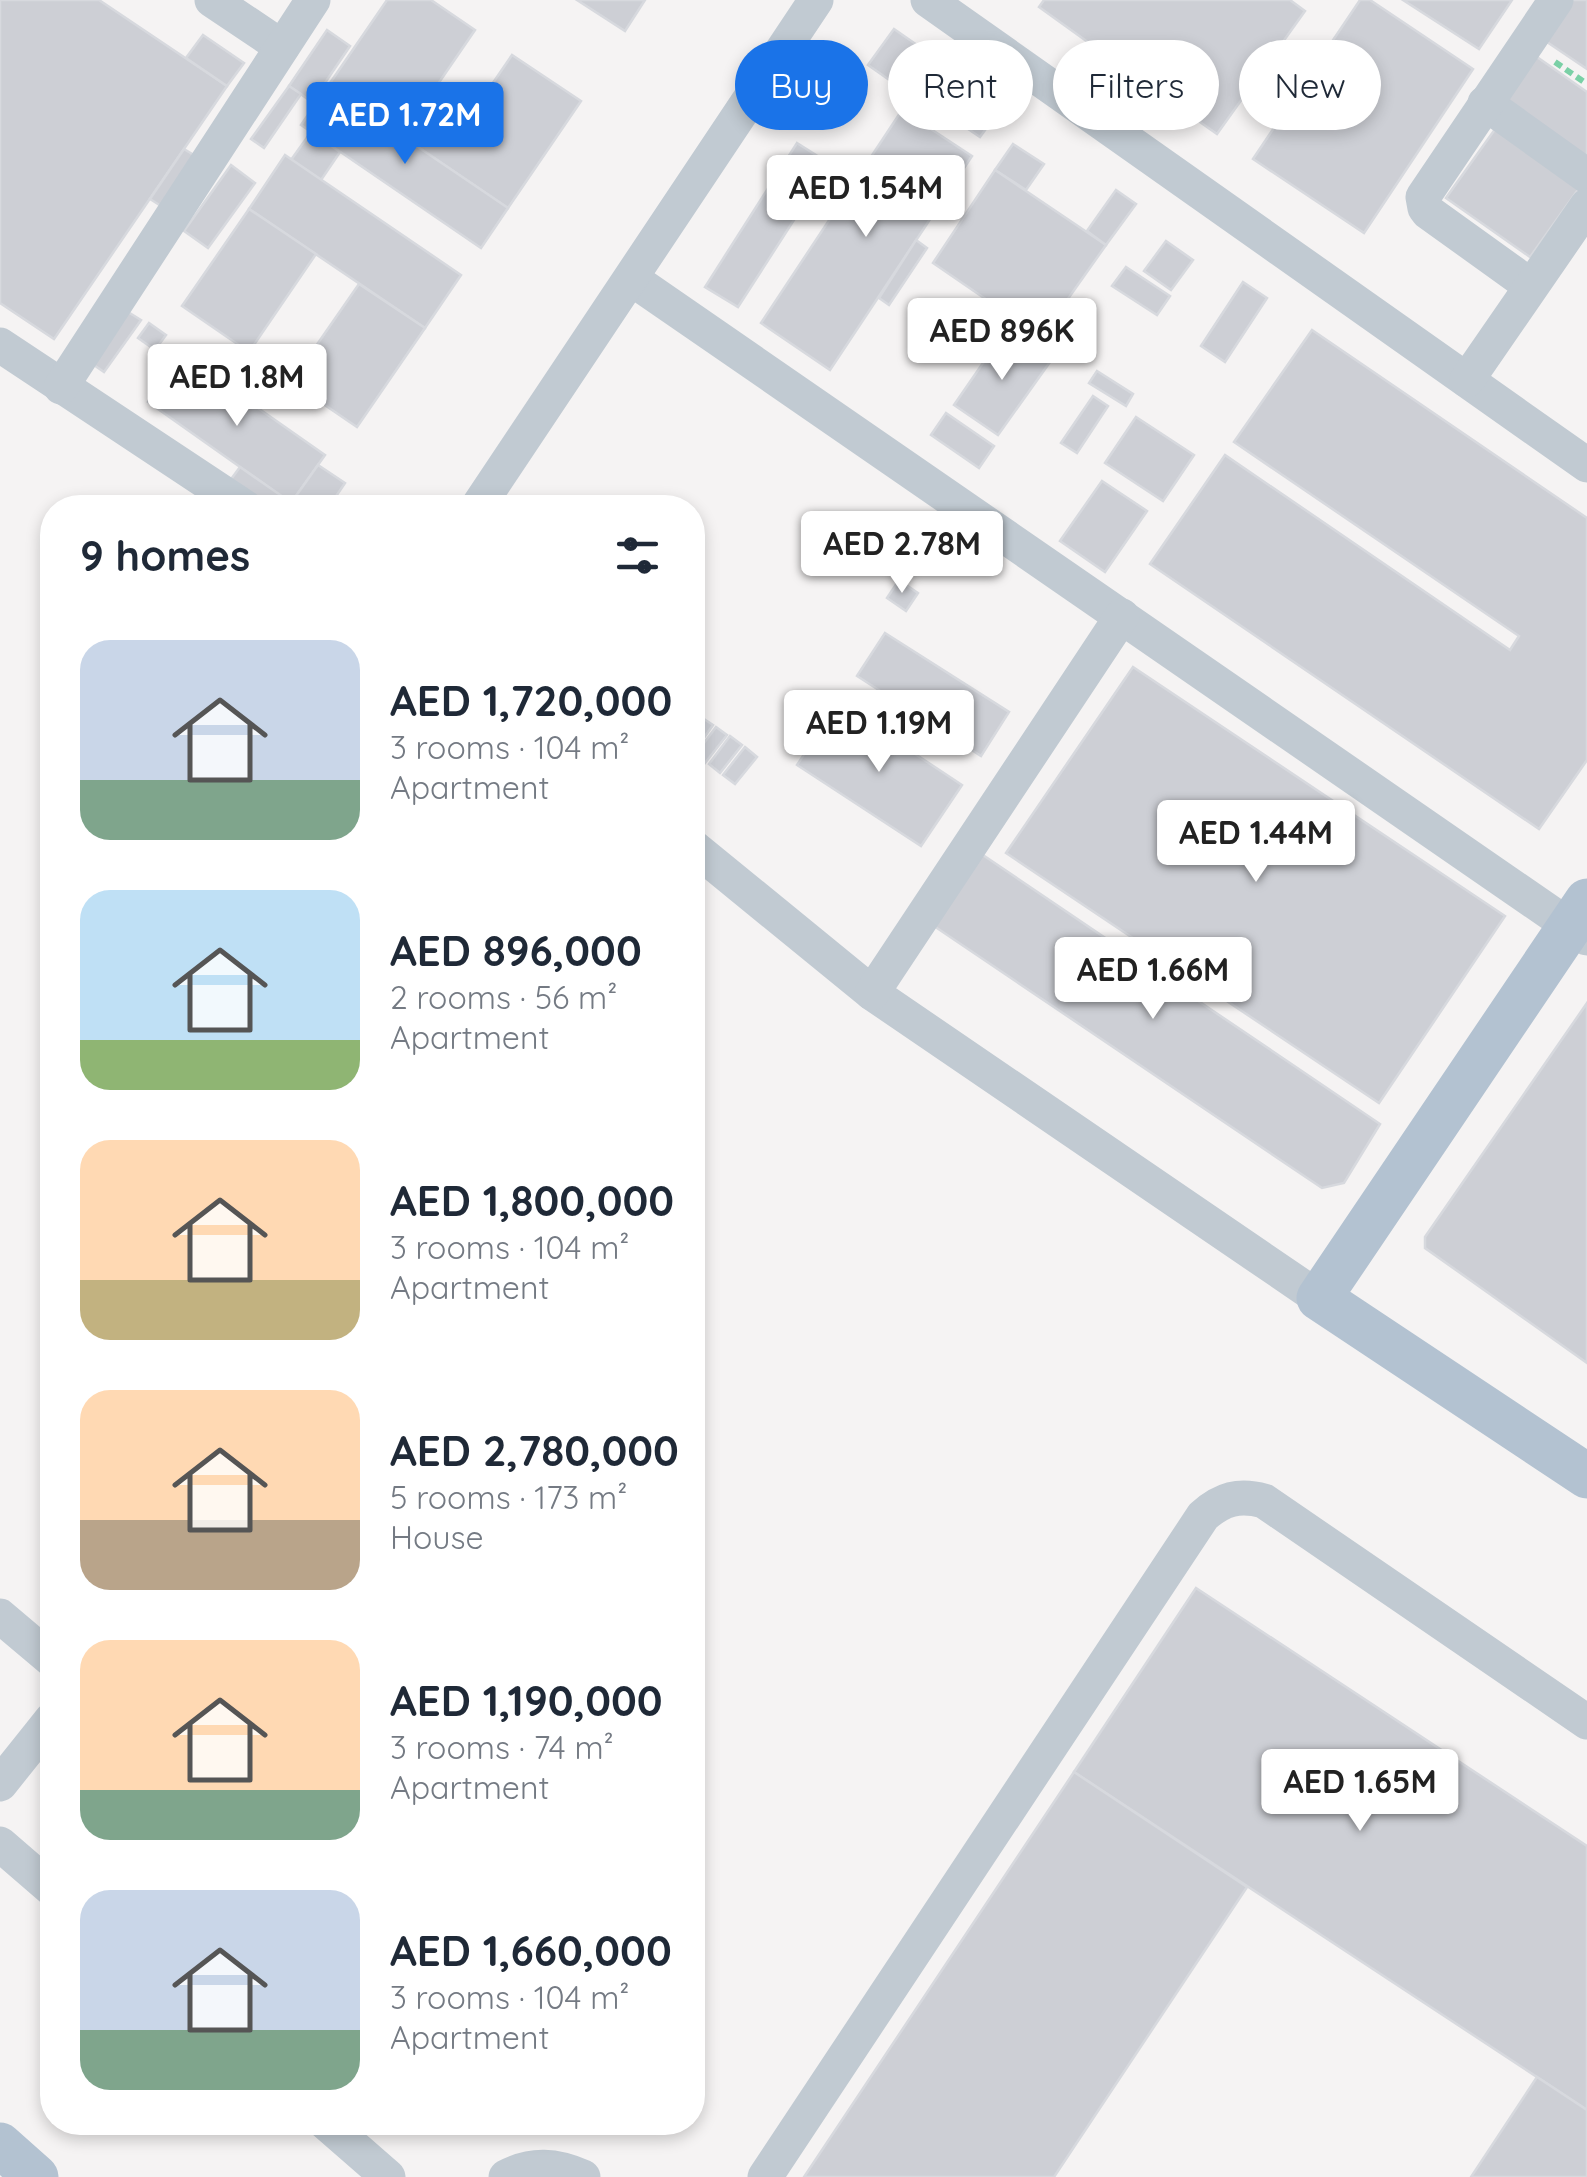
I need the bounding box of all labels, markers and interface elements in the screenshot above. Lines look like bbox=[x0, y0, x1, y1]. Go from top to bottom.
chip: Buy bbox=[735, 40, 868, 130]
chip: Rent bbox=[888, 40, 1033, 130]
chip: Filters bbox=[1053, 40, 1219, 130]
chip: New bbox=[1239, 40, 1381, 130]
pin: AED 1.72M bbox=[291, 82, 519, 167]
text: AED 1.72M bbox=[329, 94, 482, 134]
pin: AED 1.54M bbox=[752, 155, 980, 240]
text: AED 1.54M bbox=[789, 167, 943, 207]
pin: AED 896K bbox=[899, 298, 1105, 383]
text: AED 896K bbox=[930, 310, 1074, 350]
pin: AED 1.8M bbox=[134, 344, 340, 429]
text: AED 1.8M bbox=[170, 356, 304, 396]
pin: AED 2.78M bbox=[788, 511, 1016, 596]
text: AED 2.78M bbox=[823, 523, 981, 563]
icon: filters bbox=[610, 528, 665, 583]
text: 9 homes bbox=[80, 529, 250, 582]
text: AED 1,720,000 bbox=[390, 674, 672, 727]
icon: home bbox=[160, 680, 280, 800]
pin: AED 1.19M bbox=[765, 690, 993, 775]
text: AED 1.19M bbox=[806, 702, 952, 742]
text: 3 rooms · 104 m² bbox=[390, 727, 630, 767]
text: Apartment bbox=[390, 767, 549, 807]
pin: AED 1.44M bbox=[1142, 800, 1370, 885]
text: AED 1.44M bbox=[1179, 812, 1333, 852]
text: AED 896,000 bbox=[390, 924, 642, 977]
icon: home bbox=[160, 930, 280, 1050]
pin: AED 1.66M bbox=[1039, 937, 1267, 1022]
text: AED 1.66M bbox=[1077, 949, 1229, 989]
text: 2 rooms · 56 m² bbox=[390, 977, 617, 1017]
text: Apartment bbox=[390, 1017, 549, 1057]
text: AED 1,800,000 bbox=[390, 1174, 674, 1227]
icon: home bbox=[160, 1180, 280, 1300]
text: 3 rooms · 104 m² bbox=[390, 1227, 630, 1267]
text: Apartment bbox=[390, 1267, 549, 1307]
text: AED 2,780,000 bbox=[390, 1424, 679, 1477]
icon: home bbox=[160, 1430, 280, 1550]
text: 5 rooms · 173 m² bbox=[390, 1477, 627, 1517]
text: House bbox=[390, 1517, 484, 1557]
text: AED 1,190,000 bbox=[390, 1674, 663, 1727]
icon: home bbox=[160, 1680, 280, 1800]
text: 3 rooms · 74 m² bbox=[390, 1727, 614, 1767]
pin: AED 1.65M bbox=[1246, 1749, 1474, 1834]
text: AED 1.65M bbox=[1283, 1761, 1437, 1801]
text: Apartment bbox=[390, 1767, 549, 1807]
text: AED 1,660,000 bbox=[390, 1924, 672, 1977]
icon: home bbox=[160, 1930, 280, 2050]
text: 3 rooms · 104 m² bbox=[390, 1977, 630, 2017]
text: Apartment bbox=[390, 2017, 549, 2057]

